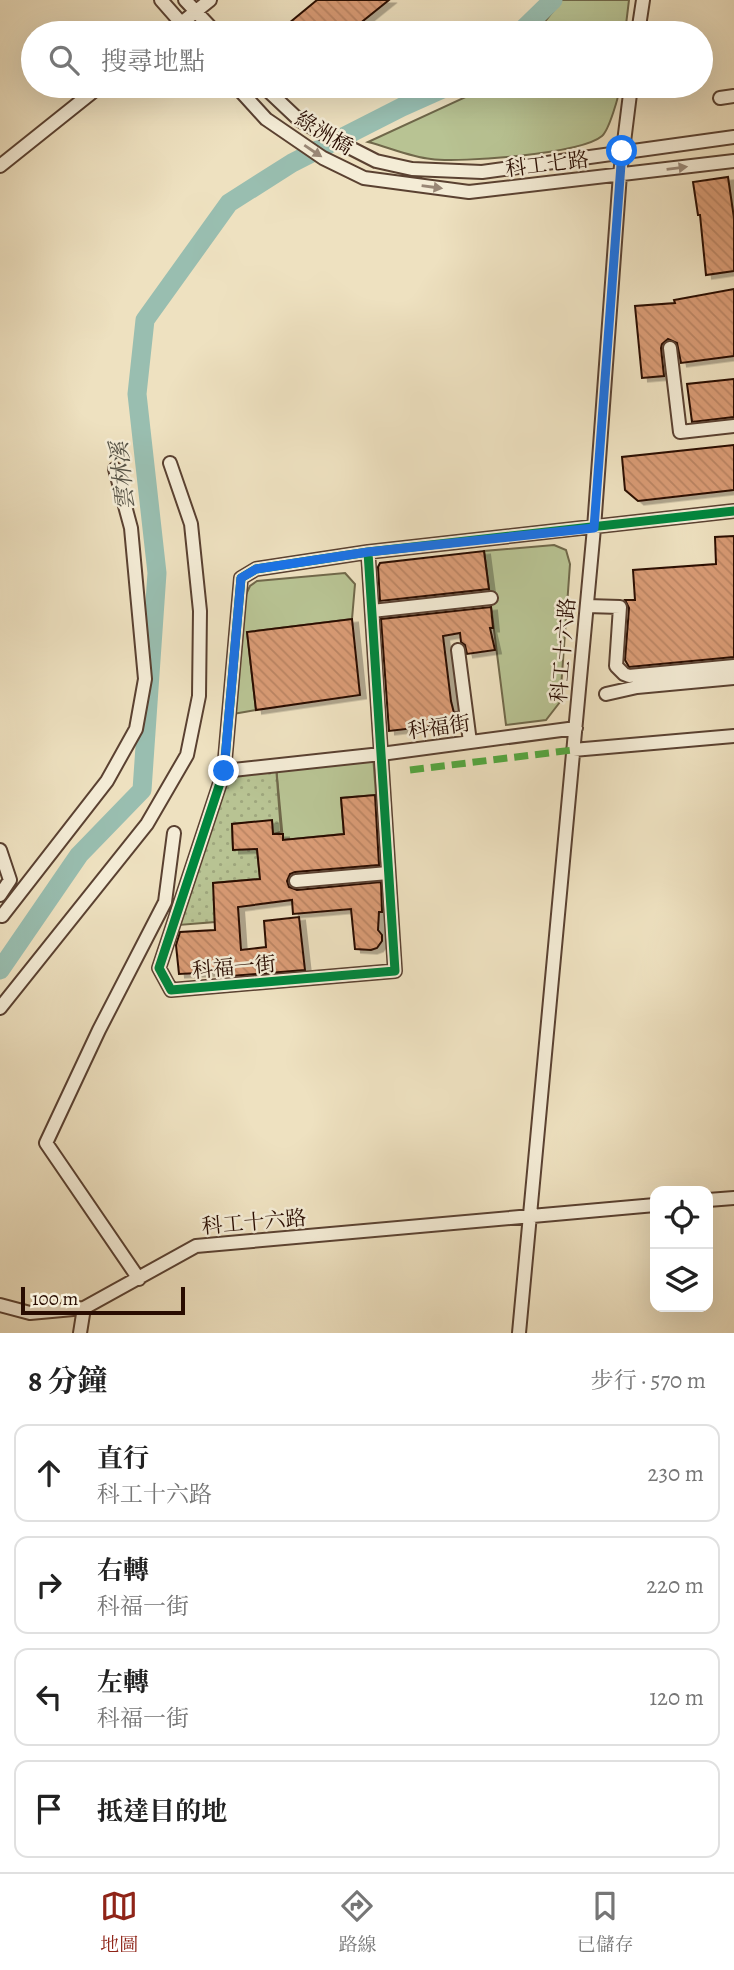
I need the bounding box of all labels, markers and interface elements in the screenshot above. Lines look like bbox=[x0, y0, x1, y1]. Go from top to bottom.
search box bbox=[21, 21, 713, 98]
icon: search bbox=[45, 41, 83, 79]
text: 搜尋地點 bbox=[101, 44, 205, 79]
street label: 綠洲橋 bbox=[290, 105, 358, 161]
route start bbox=[606, 135, 637, 166]
one-way arrow bbox=[304, 144, 323, 157]
street label: 科工七路 bbox=[504, 145, 590, 183]
one-way arrow bbox=[666, 162, 688, 173]
one-way arrow bbox=[421, 182, 443, 193]
water label: 雲林溪 bbox=[103, 437, 142, 512]
street label: 科工十六路 bbox=[544, 596, 582, 704]
street label: 科福街 bbox=[406, 709, 472, 745]
route end bbox=[208, 755, 239, 786]
street label: 科福一街 bbox=[191, 949, 277, 985]
map controls bbox=[650, 1186, 713, 1312]
button: locate bbox=[650, 1186, 713, 1249]
street label: 科工十六路 bbox=[200, 1203, 308, 1241]
button: layers bbox=[650, 1249, 713, 1312]
scale bar bbox=[21, 1284, 186, 1316]
text: 100 m bbox=[32, 1286, 78, 1312]
text: 8 分鐘 bbox=[28, 1361, 108, 1401]
text: 步行 · 570 m bbox=[591, 1365, 706, 1396]
text: 直行 bbox=[97, 1441, 149, 1476]
icon: ahead bbox=[30, 1454, 68, 1492]
text: 230 m bbox=[648, 1458, 704, 1489]
text: 科工十六路 bbox=[97, 1479, 212, 1510]
text: 右轉 bbox=[97, 1553, 149, 1588]
icon: right bbox=[30, 1566, 68, 1604]
text: 220 m bbox=[646, 1570, 704, 1601]
text: 科福一街 bbox=[97, 1591, 189, 1622]
text: 左轉 bbox=[97, 1665, 149, 1700]
icon: left bbox=[30, 1678, 68, 1716]
text: 120 m bbox=[649, 1682, 704, 1713]
text: 科福一街 bbox=[97, 1703, 189, 1734]
icon: arrive bbox=[30, 1790, 68, 1828]
text: 抵達目的地 bbox=[97, 1794, 227, 1829]
tab: 地圖 bbox=[100, 1887, 138, 1958]
tab: 路線 bbox=[338, 1887, 377, 1958]
tab: 已儲存 bbox=[577, 1887, 634, 1958]

